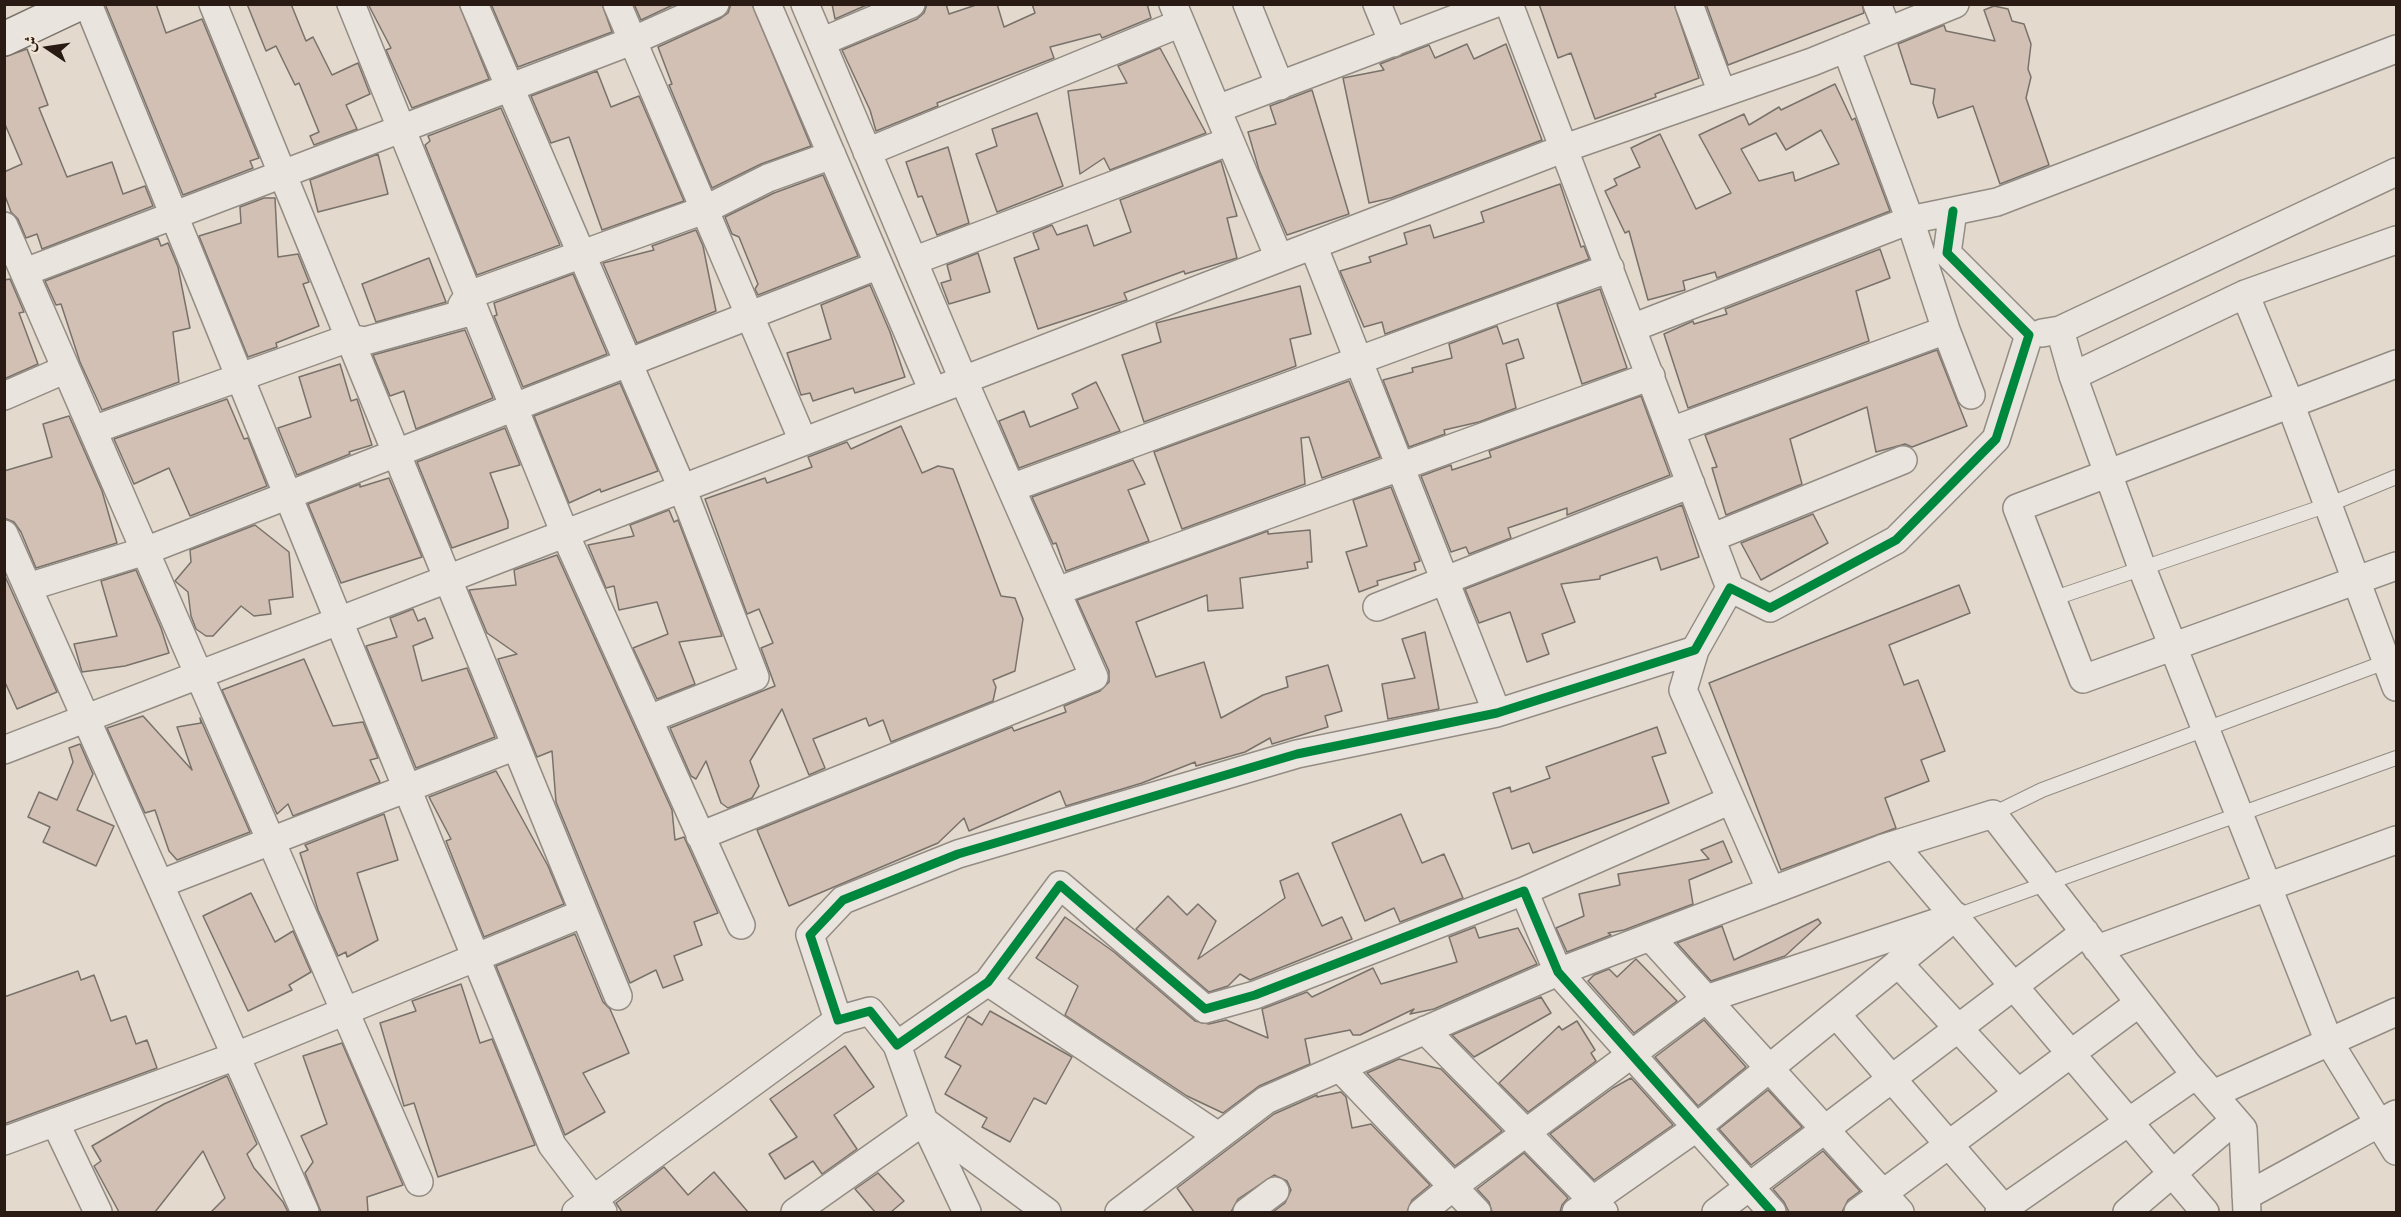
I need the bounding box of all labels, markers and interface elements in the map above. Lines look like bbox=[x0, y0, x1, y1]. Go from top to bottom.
north arrow bbox=[18, 18, 78, 78]
text: ش bbox=[19, 34, 41, 54]

